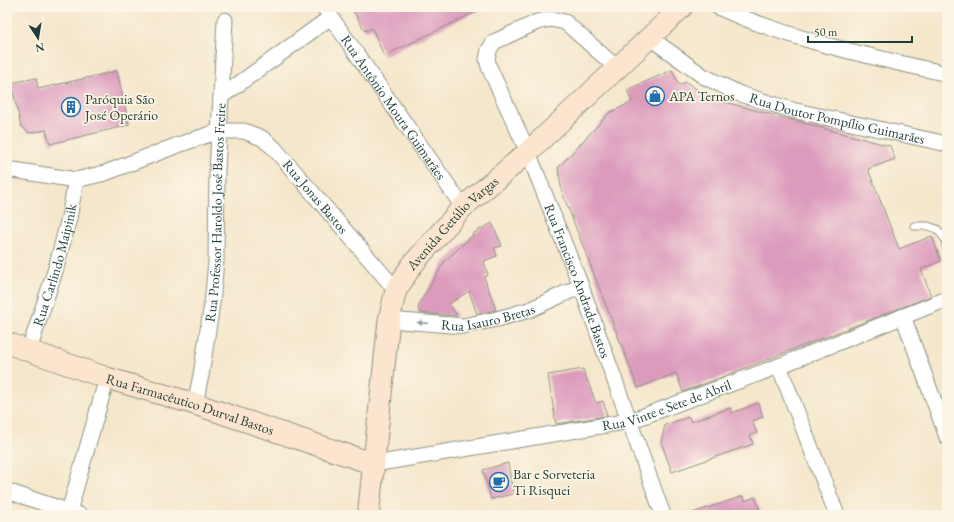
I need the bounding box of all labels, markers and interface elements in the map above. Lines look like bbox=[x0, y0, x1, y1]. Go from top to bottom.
north arrow bbox=[18, 18, 58, 58]
scale bar bbox=[808, 18, 912, 44]
text: 50 m bbox=[814, 24, 838, 40]
street label: Rua Antônio Moura Guimarães bbox=[337, 31, 450, 183]
text: N bbox=[34, 40, 46, 56]
shop icon: APA Ternos bbox=[644, 85, 666, 107]
place label: APA Ternos bbox=[668, 87, 735, 105]
street label: Rua Doutor Pompílio Guimarães bbox=[747, 88, 927, 148]
place label: Paróquia São José Operário bbox=[84, 90, 158, 124]
building icon: Paróquia São José Operário bbox=[60, 96, 82, 118]
street label: Rua Professor Haroldo José Bastos Freire bbox=[200, 102, 230, 323]
street label: Rua Jonas Bastos bbox=[279, 156, 353, 238]
street label: Avenida Getúlio Vargas bbox=[402, 172, 503, 275]
street label: Rua Francisco Andrade Bastos bbox=[540, 201, 615, 361]
street label: Rua Carlindo Maipinik bbox=[28, 202, 81, 328]
street label: Rua Isauro Bretas bbox=[440, 299, 538, 335]
one-way arrow bbox=[417, 319, 429, 326]
street label: Rua Farmacêutico Durval Bastos bbox=[104, 369, 277, 439]
street label: Rua Vinte e Sete de Abril bbox=[601, 375, 734, 435]
place label: Bar e Sorveteria Ti Risquei bbox=[513, 465, 596, 499]
cafe icon: Bar e Sorveteria Ti Risquei bbox=[488, 471, 510, 493]

